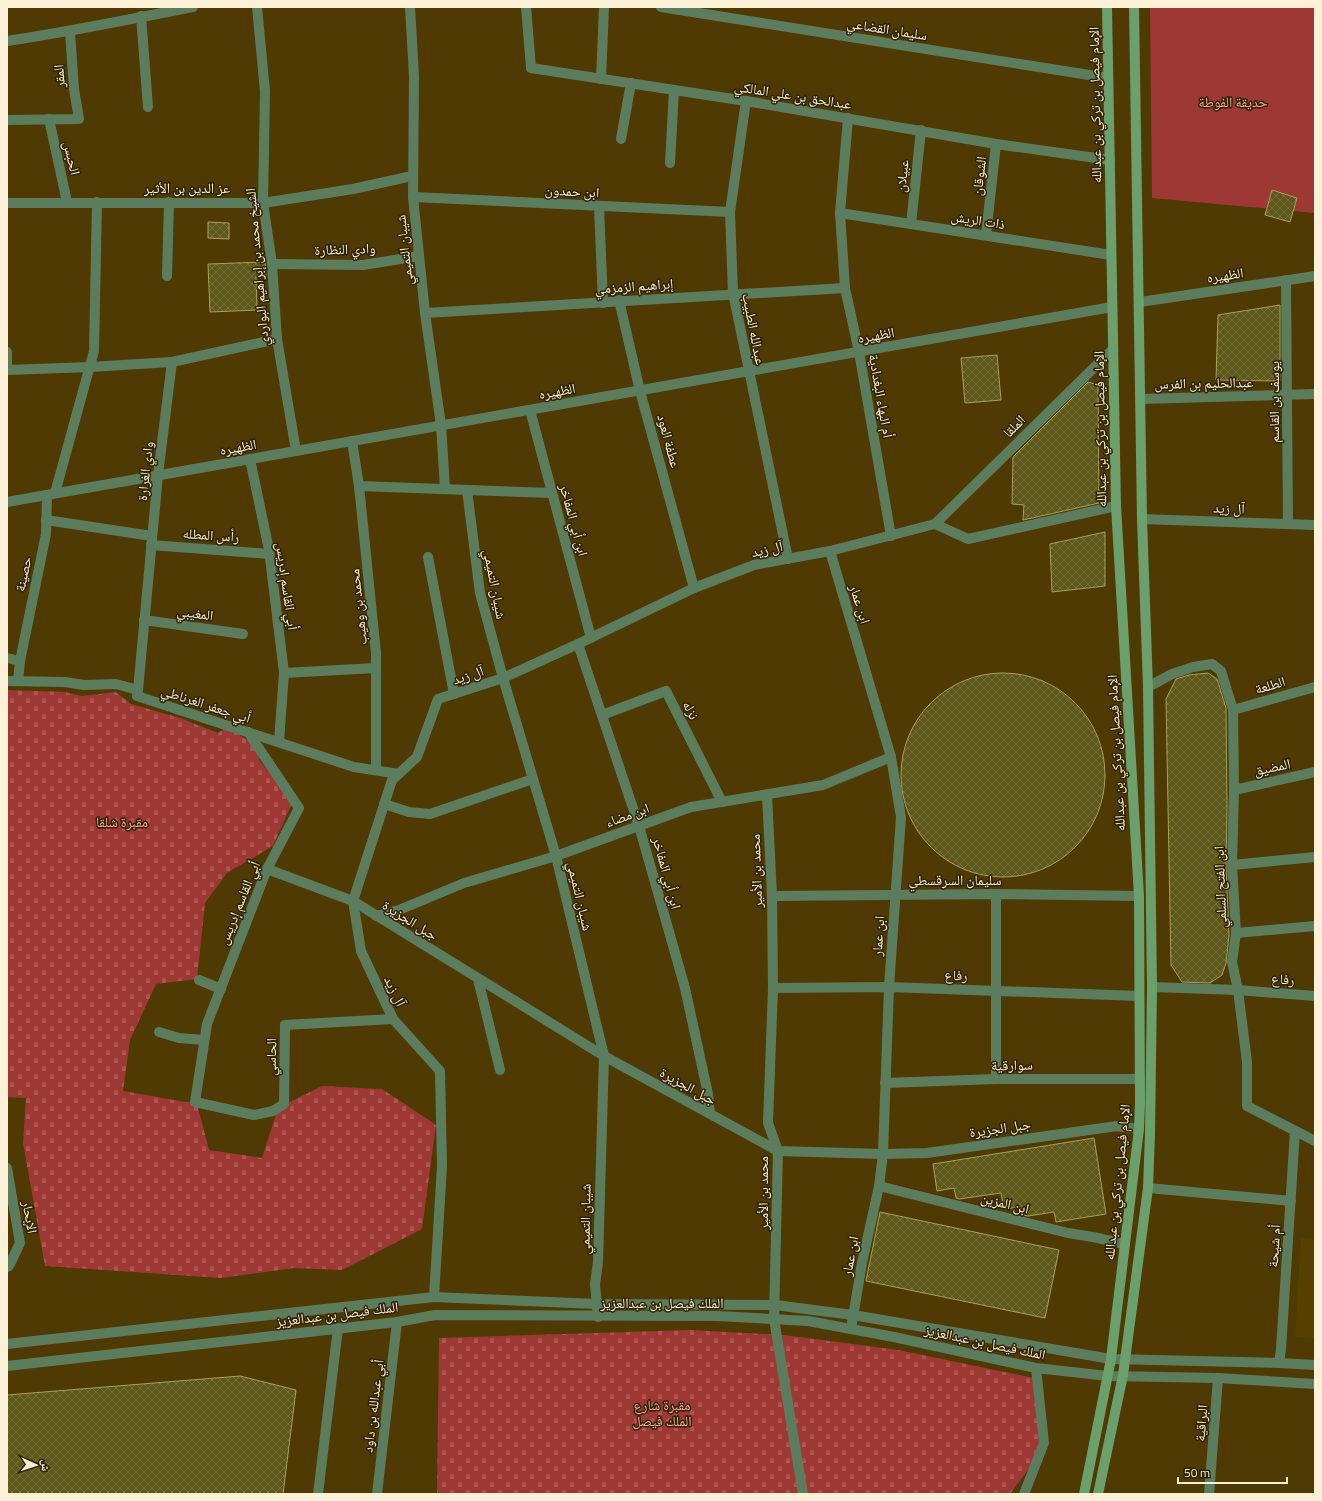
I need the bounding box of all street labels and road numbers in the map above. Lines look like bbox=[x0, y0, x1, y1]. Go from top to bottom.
street label: سليمان القضاعي bbox=[845, 12, 929, 47]
street label: الإمام فيصل بن تركي بن عبدالله bbox=[1083, 26, 1108, 184]
street label: المقر bbox=[47, 64, 70, 89]
street label: عبدالحق بن علي المالكي bbox=[733, 75, 853, 116]
street label: الحبس bbox=[58, 139, 87, 177]
street label: الشوقان bbox=[966, 155, 991, 197]
street label: عبيلان bbox=[889, 158, 914, 193]
street label: عز الدين بن الأثير bbox=[143, 177, 230, 198]
street label: ابن حمدون bbox=[544, 179, 600, 202]
street label: الشيخ محمد بن إبراهيم البواردي bbox=[239, 187, 275, 347]
street label: ذات الريش bbox=[950, 205, 1007, 234]
street label: شيبان التميمي bbox=[389, 214, 419, 286]
street label: وادي النظارة bbox=[314, 237, 376, 262]
street label: الظهيره bbox=[1205, 262, 1245, 287]
street label: إبراهيم الزمزمي bbox=[594, 272, 674, 300]
street label: عبدالله الطبيب bbox=[737, 291, 772, 367]
street label: الظهيره bbox=[856, 321, 896, 348]
street label: الإمام فيصل بن تركي بن عبدالله bbox=[1088, 350, 1113, 508]
street label: أم البهاء البغدادية bbox=[864, 352, 899, 439]
street label: يوسف بن القاسم bbox=[1263, 361, 1284, 443]
street label: عبدالحليم بن الفرس bbox=[1154, 371, 1254, 394]
street label: الظهيره bbox=[537, 377, 577, 404]
street label: الملقا bbox=[998, 410, 1030, 442]
street label: عطفة العود bbox=[652, 412, 687, 470]
street label: الظهيره bbox=[218, 433, 258, 460]
street label: وادي الغرارة bbox=[131, 440, 160, 502]
street label: ابن أبي المفاخر bbox=[553, 480, 594, 559]
street label: آل زيد bbox=[1213, 496, 1246, 519]
street label: رأس المطله bbox=[182, 522, 240, 547]
street label: آل زيد bbox=[749, 535, 785, 562]
street label: أبي القاسم إدريس bbox=[269, 541, 304, 631]
street label: شيبان التميمي bbox=[477, 547, 513, 621]
street label: حصينة bbox=[9, 554, 36, 593]
street label: محمد بن وهيب bbox=[343, 568, 372, 646]
street label: ابن عمار bbox=[844, 581, 876, 626]
street label: المغيبي bbox=[175, 600, 215, 627]
street label: آل زيد bbox=[450, 660, 487, 689]
street label: الطلعة bbox=[1252, 670, 1287, 699]
street label: الإمام فيصل بن تركي بن عبدالله bbox=[1101, 674, 1132, 832]
street label: أبي جعفر الغرناطي bbox=[158, 679, 254, 729]
street label: نزله bbox=[678, 697, 705, 723]
street label: المضيق bbox=[1252, 752, 1292, 781]
street label: ابن مضاء bbox=[602, 797, 652, 832]
street label: ابن أبي المفاخر bbox=[646, 833, 687, 912]
street label: محمد بن الأمير bbox=[744, 834, 767, 909]
street label: ابن الفتح السلمي bbox=[1208, 846, 1233, 928]
street label: أبي القاسم إدريس bbox=[212, 858, 266, 948]
street label: شيبان التميمي bbox=[561, 859, 599, 933]
street label: سليمان السرقسطي bbox=[908, 869, 1002, 892]
street label: جبل الجزيرة bbox=[378, 894, 442, 945]
street label: ابن عمار bbox=[866, 915, 889, 958]
street label: رفاع bbox=[944, 964, 968, 985]
street label: رفاع bbox=[1271, 967, 1295, 990]
street label: آل زيد bbox=[379, 972, 412, 1010]
street label: الحاسي bbox=[260, 1038, 283, 1076]
street label: سوارقية bbox=[991, 1054, 1033, 1075]
street label: جبل الجزيرة bbox=[656, 1061, 720, 1110]
street label: الإمام فيصل بن تركي بن عبدالله bbox=[1098, 1103, 1137, 1261]
street label: جبل الجزيرة bbox=[968, 1113, 1032, 1142]
street label: محمد بن الأمير bbox=[752, 1156, 773, 1231]
street label: شيبان التميمي bbox=[573, 1183, 597, 1255]
street label: ابن المزين bbox=[979, 1186, 1032, 1219]
street label: الإبحار bbox=[17, 1198, 44, 1235]
street label: أم شيحة bbox=[1262, 1224, 1285, 1268]
street label: ابن عمار bbox=[835, 1234, 864, 1279]
street label: الملك فيصل بن عبدالعزيز bbox=[599, 1292, 724, 1313]
street label: الملك فيصل بن عبدالعزيز bbox=[274, 1296, 399, 1332]
street label: الملك فيصل بن عبدالعزيز bbox=[922, 1318, 1048, 1365]
street label: أبي عبدالله بن داود bbox=[356, 1358, 390, 1454]
street label: البراقية bbox=[1188, 1404, 1213, 1442]

